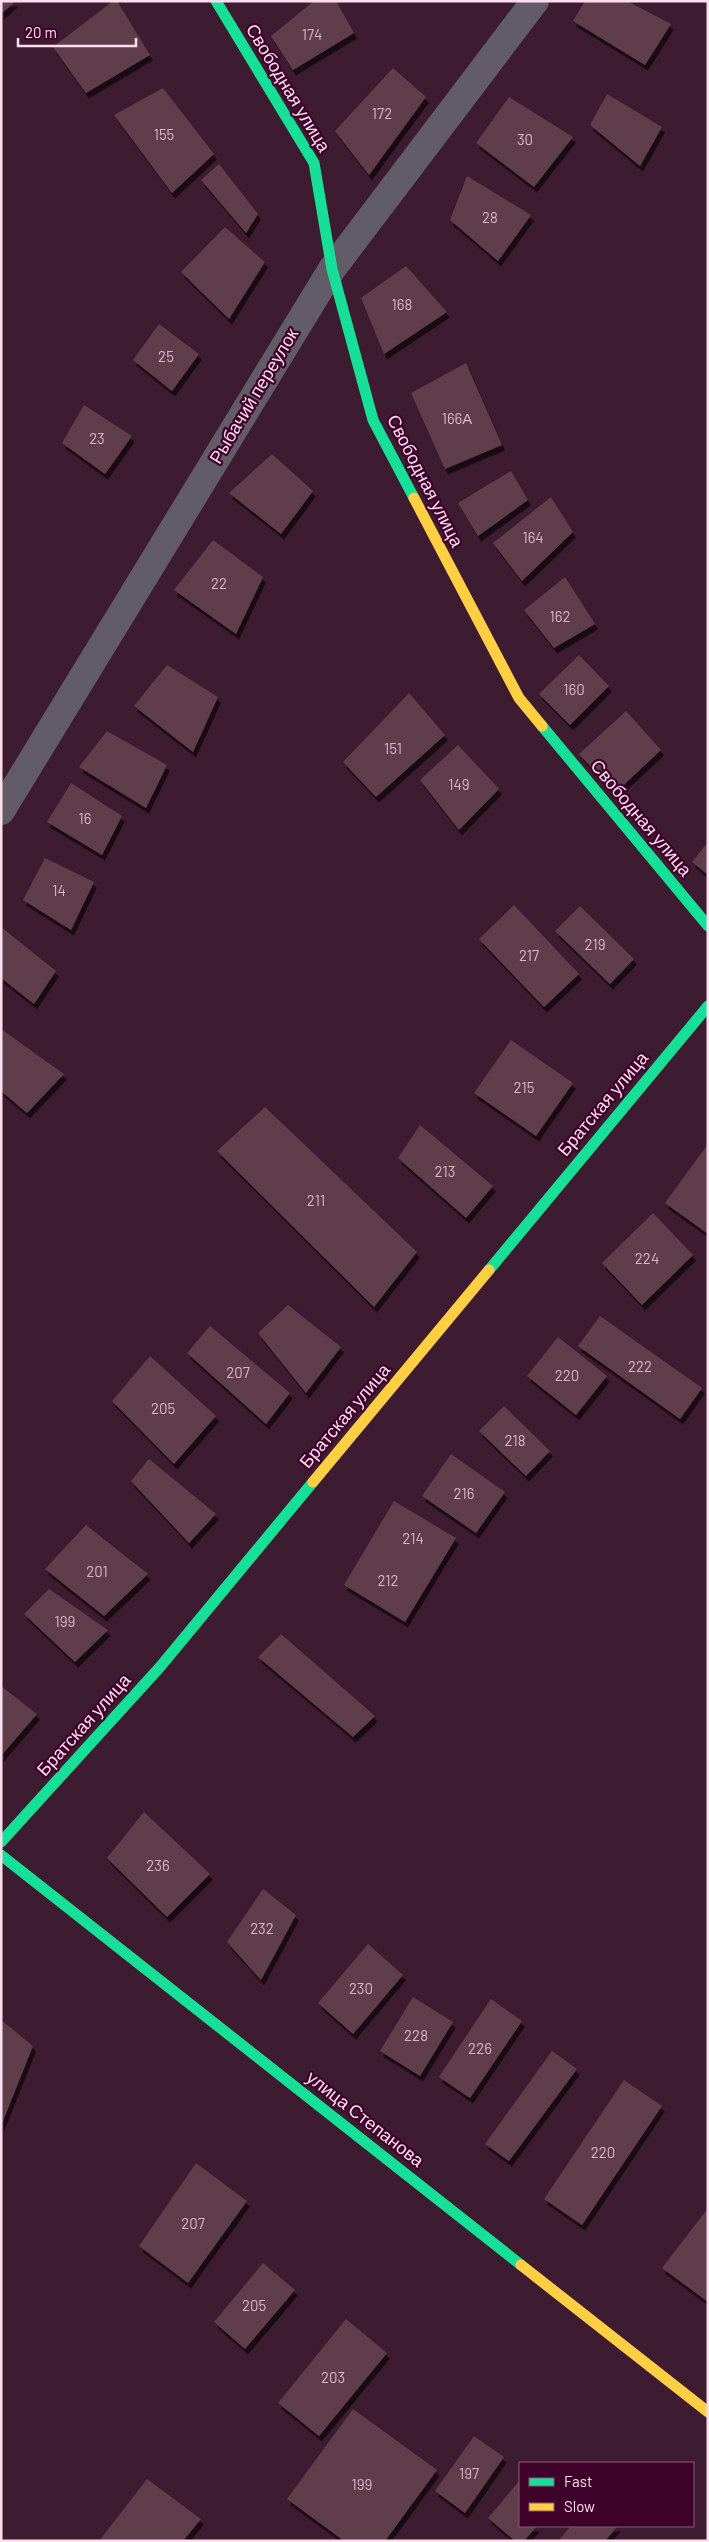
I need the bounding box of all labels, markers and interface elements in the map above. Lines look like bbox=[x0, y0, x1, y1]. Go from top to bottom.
scale bar bbox=[18, 15, 135, 47]
street label: Свободная улица bbox=[242, 19, 336, 156]
text: 20 m bbox=[25, 23, 57, 41]
house number: 174 bbox=[302, 25, 322, 43]
house number: 172 bbox=[372, 104, 392, 122]
house number: 155 bbox=[154, 125, 174, 143]
house number: 30 bbox=[517, 130, 533, 148]
house number: 28 bbox=[482, 208, 498, 226]
house number: 168 bbox=[392, 295, 412, 313]
street label: Рыбачий переулок bbox=[204, 324, 302, 467]
house number: 25 bbox=[158, 347, 174, 365]
house number: 166А bbox=[442, 409, 472, 427]
street label: Свободная улица bbox=[383, 411, 469, 551]
house number: 23 bbox=[89, 429, 105, 447]
house number: 164 bbox=[522, 528, 544, 546]
house number: 22 bbox=[211, 574, 227, 592]
house number: 162 bbox=[549, 607, 571, 625]
house number: 160 bbox=[563, 680, 585, 698]
house number: 151 bbox=[384, 739, 402, 757]
street label: Свободная улица bbox=[587, 755, 698, 881]
house number: 149 bbox=[448, 775, 470, 793]
house number: 16 bbox=[79, 809, 91, 827]
house number: 14 bbox=[52, 881, 66, 899]
house number: 219 bbox=[585, 935, 605, 953]
house number: 217 bbox=[519, 946, 539, 964]
street label: Братская улица bbox=[552, 1046, 653, 1160]
house number: 215 bbox=[514, 1078, 534, 1096]
house number: 213 bbox=[435, 1162, 455, 1180]
house number: 211 bbox=[307, 1191, 325, 1209]
house number: 224 bbox=[635, 1249, 659, 1267]
house number: 222 bbox=[628, 1357, 652, 1375]
street label: Братская улица bbox=[294, 1358, 395, 1472]
house number: 207 bbox=[226, 1363, 250, 1381]
house number: 220 bbox=[555, 1366, 579, 1384]
house number: 205 bbox=[151, 1399, 175, 1417]
house number: 218 bbox=[505, 1431, 525, 1449]
house number: 216 bbox=[454, 1484, 474, 1502]
house number: 214 bbox=[402, 1529, 424, 1547]
house number: 201 bbox=[86, 1562, 108, 1580]
house number: 212 bbox=[377, 1571, 399, 1589]
house number: 199 bbox=[55, 1612, 75, 1630]
street label: Братская улица bbox=[32, 1668, 135, 1780]
house number: 236 bbox=[146, 1856, 170, 1874]
house number: 232 bbox=[250, 1919, 274, 1937]
house number: 230 bbox=[349, 1979, 373, 1997]
house number: 228 bbox=[404, 2026, 428, 2044]
house number: 226 bbox=[468, 2039, 492, 2057]
street label: улица Степанова bbox=[302, 2065, 430, 2172]
house number: 220 bbox=[591, 2143, 615, 2161]
house number: 207 bbox=[181, 2214, 205, 2232]
house number: 205 bbox=[242, 2296, 266, 2314]
house number: 203 bbox=[321, 2368, 345, 2386]
legend bbox=[519, 2462, 694, 2527]
house number: 197 bbox=[459, 2464, 479, 2482]
text: Fast bbox=[564, 2472, 592, 2490]
house number: 199 bbox=[352, 2475, 372, 2493]
text: Slow bbox=[564, 2497, 595, 2515]

